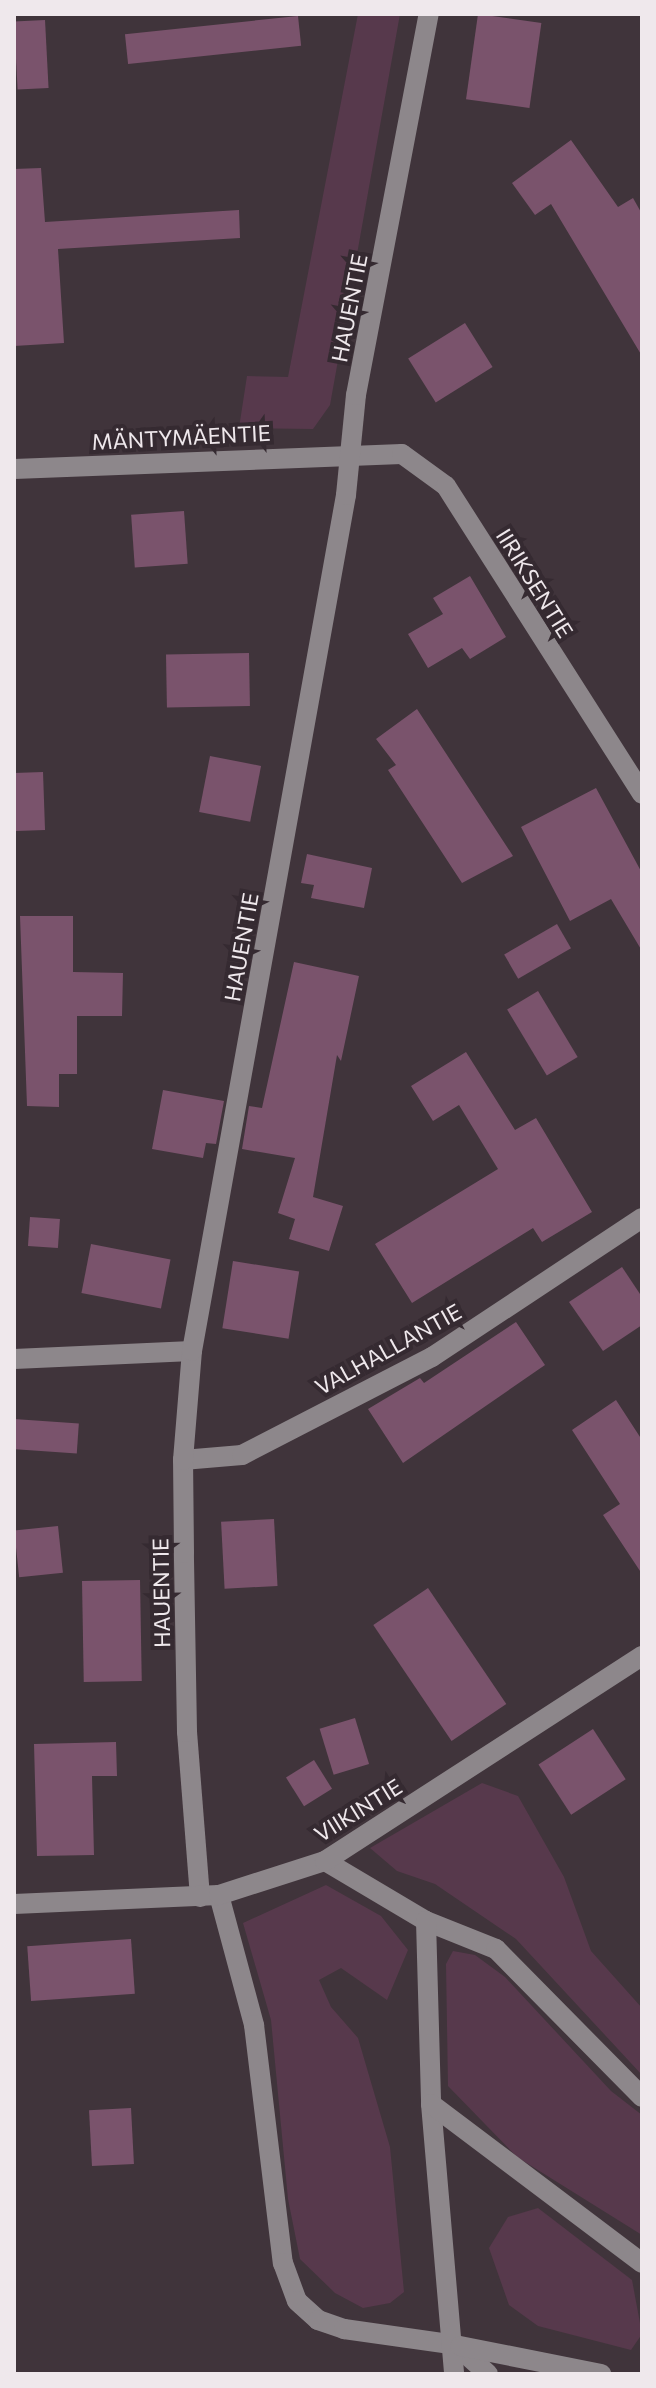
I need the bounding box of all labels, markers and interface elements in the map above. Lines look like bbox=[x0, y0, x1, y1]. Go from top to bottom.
street label: HAUENTIE bbox=[326, 251, 372, 365]
street label: MÄNTYMÄENTIE bbox=[91, 419, 271, 455]
street label: IIRIKSENTIE bbox=[491, 524, 579, 642]
street label: HAUENTIE bbox=[218, 891, 264, 1003]
street label: VALHALLANTIE bbox=[310, 1298, 466, 1400]
street label: HAUENTIE bbox=[147, 1538, 175, 1648]
street label: VIIKINTIE bbox=[309, 1773, 407, 1847]

